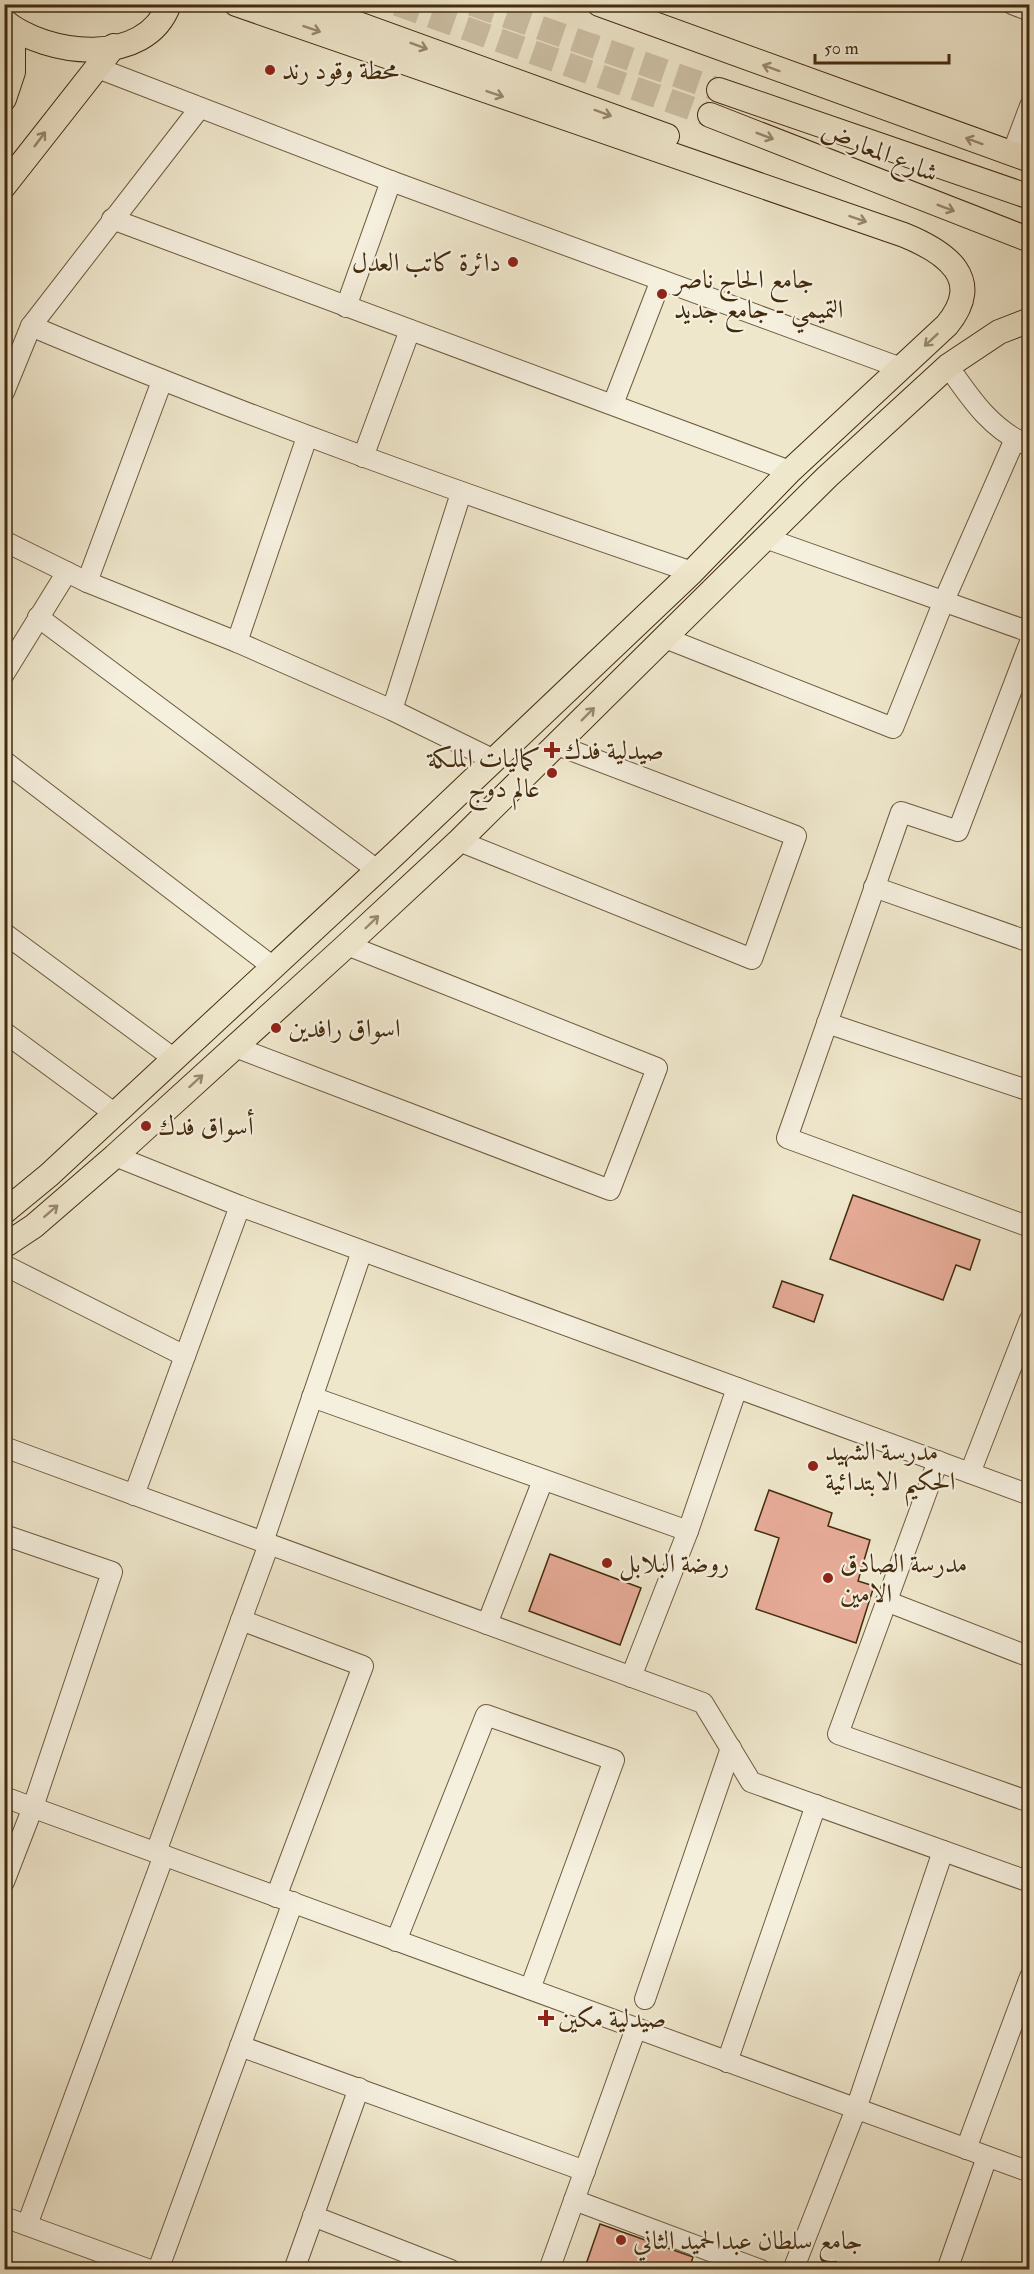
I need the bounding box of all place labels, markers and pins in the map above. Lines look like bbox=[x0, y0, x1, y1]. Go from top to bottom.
place label: محطة وقود رند bbox=[282, 55, 399, 87]
marker: محطة وقود رند bbox=[263, 63, 277, 77]
place label: دائرة كاتب العدل bbox=[352, 247, 501, 279]
marker: دائرة كاتب العدل bbox=[506, 255, 520, 269]
place label: جامع الحاج ناصر التميمي - جامع جديد bbox=[671, 264, 843, 334]
marker: جامع الحاج ناصر التميمي - جامع جديد bbox=[655, 287, 669, 301]
place label: صيدلية فدك bbox=[564, 735, 664, 767]
place label: كماليات الملكة عالم دوج bbox=[425, 743, 540, 812]
marker: صيدلية فدك bbox=[545, 743, 559, 757]
marker: كماليات الملكة عالم دوج bbox=[545, 766, 559, 780]
place label: اسواق رافدين bbox=[288, 1013, 401, 1045]
marker: اسواق رافدين bbox=[269, 1021, 283, 1035]
place label: أسواق فدك bbox=[158, 1109, 254, 1143]
marker: أسواق فدك bbox=[139, 1119, 153, 1133]
place label: مدرسة الشهيد الحكيم الابتدائية bbox=[825, 1436, 955, 1507]
marker: مدرسة الشهيد الحكيم الابتدائية bbox=[806, 1459, 820, 1473]
place label: روضة البلابل bbox=[619, 1548, 729, 1581]
place label: مدرسة الصادق الامين bbox=[840, 1548, 967, 1610]
marker: روضة البلابل bbox=[600, 1556, 614, 1570]
marker: مدرسة الصادق الامين bbox=[821, 1571, 835, 1585]
place label: صيدلية مكين bbox=[558, 2003, 666, 2035]
marker: صيدلية مكين bbox=[539, 2011, 553, 2025]
place label: جامع سلطان عبدالحميد الثاني bbox=[633, 2225, 863, 2264]
marker: جامع سلطان عبدالحميد الثاني bbox=[614, 2233, 628, 2247]

